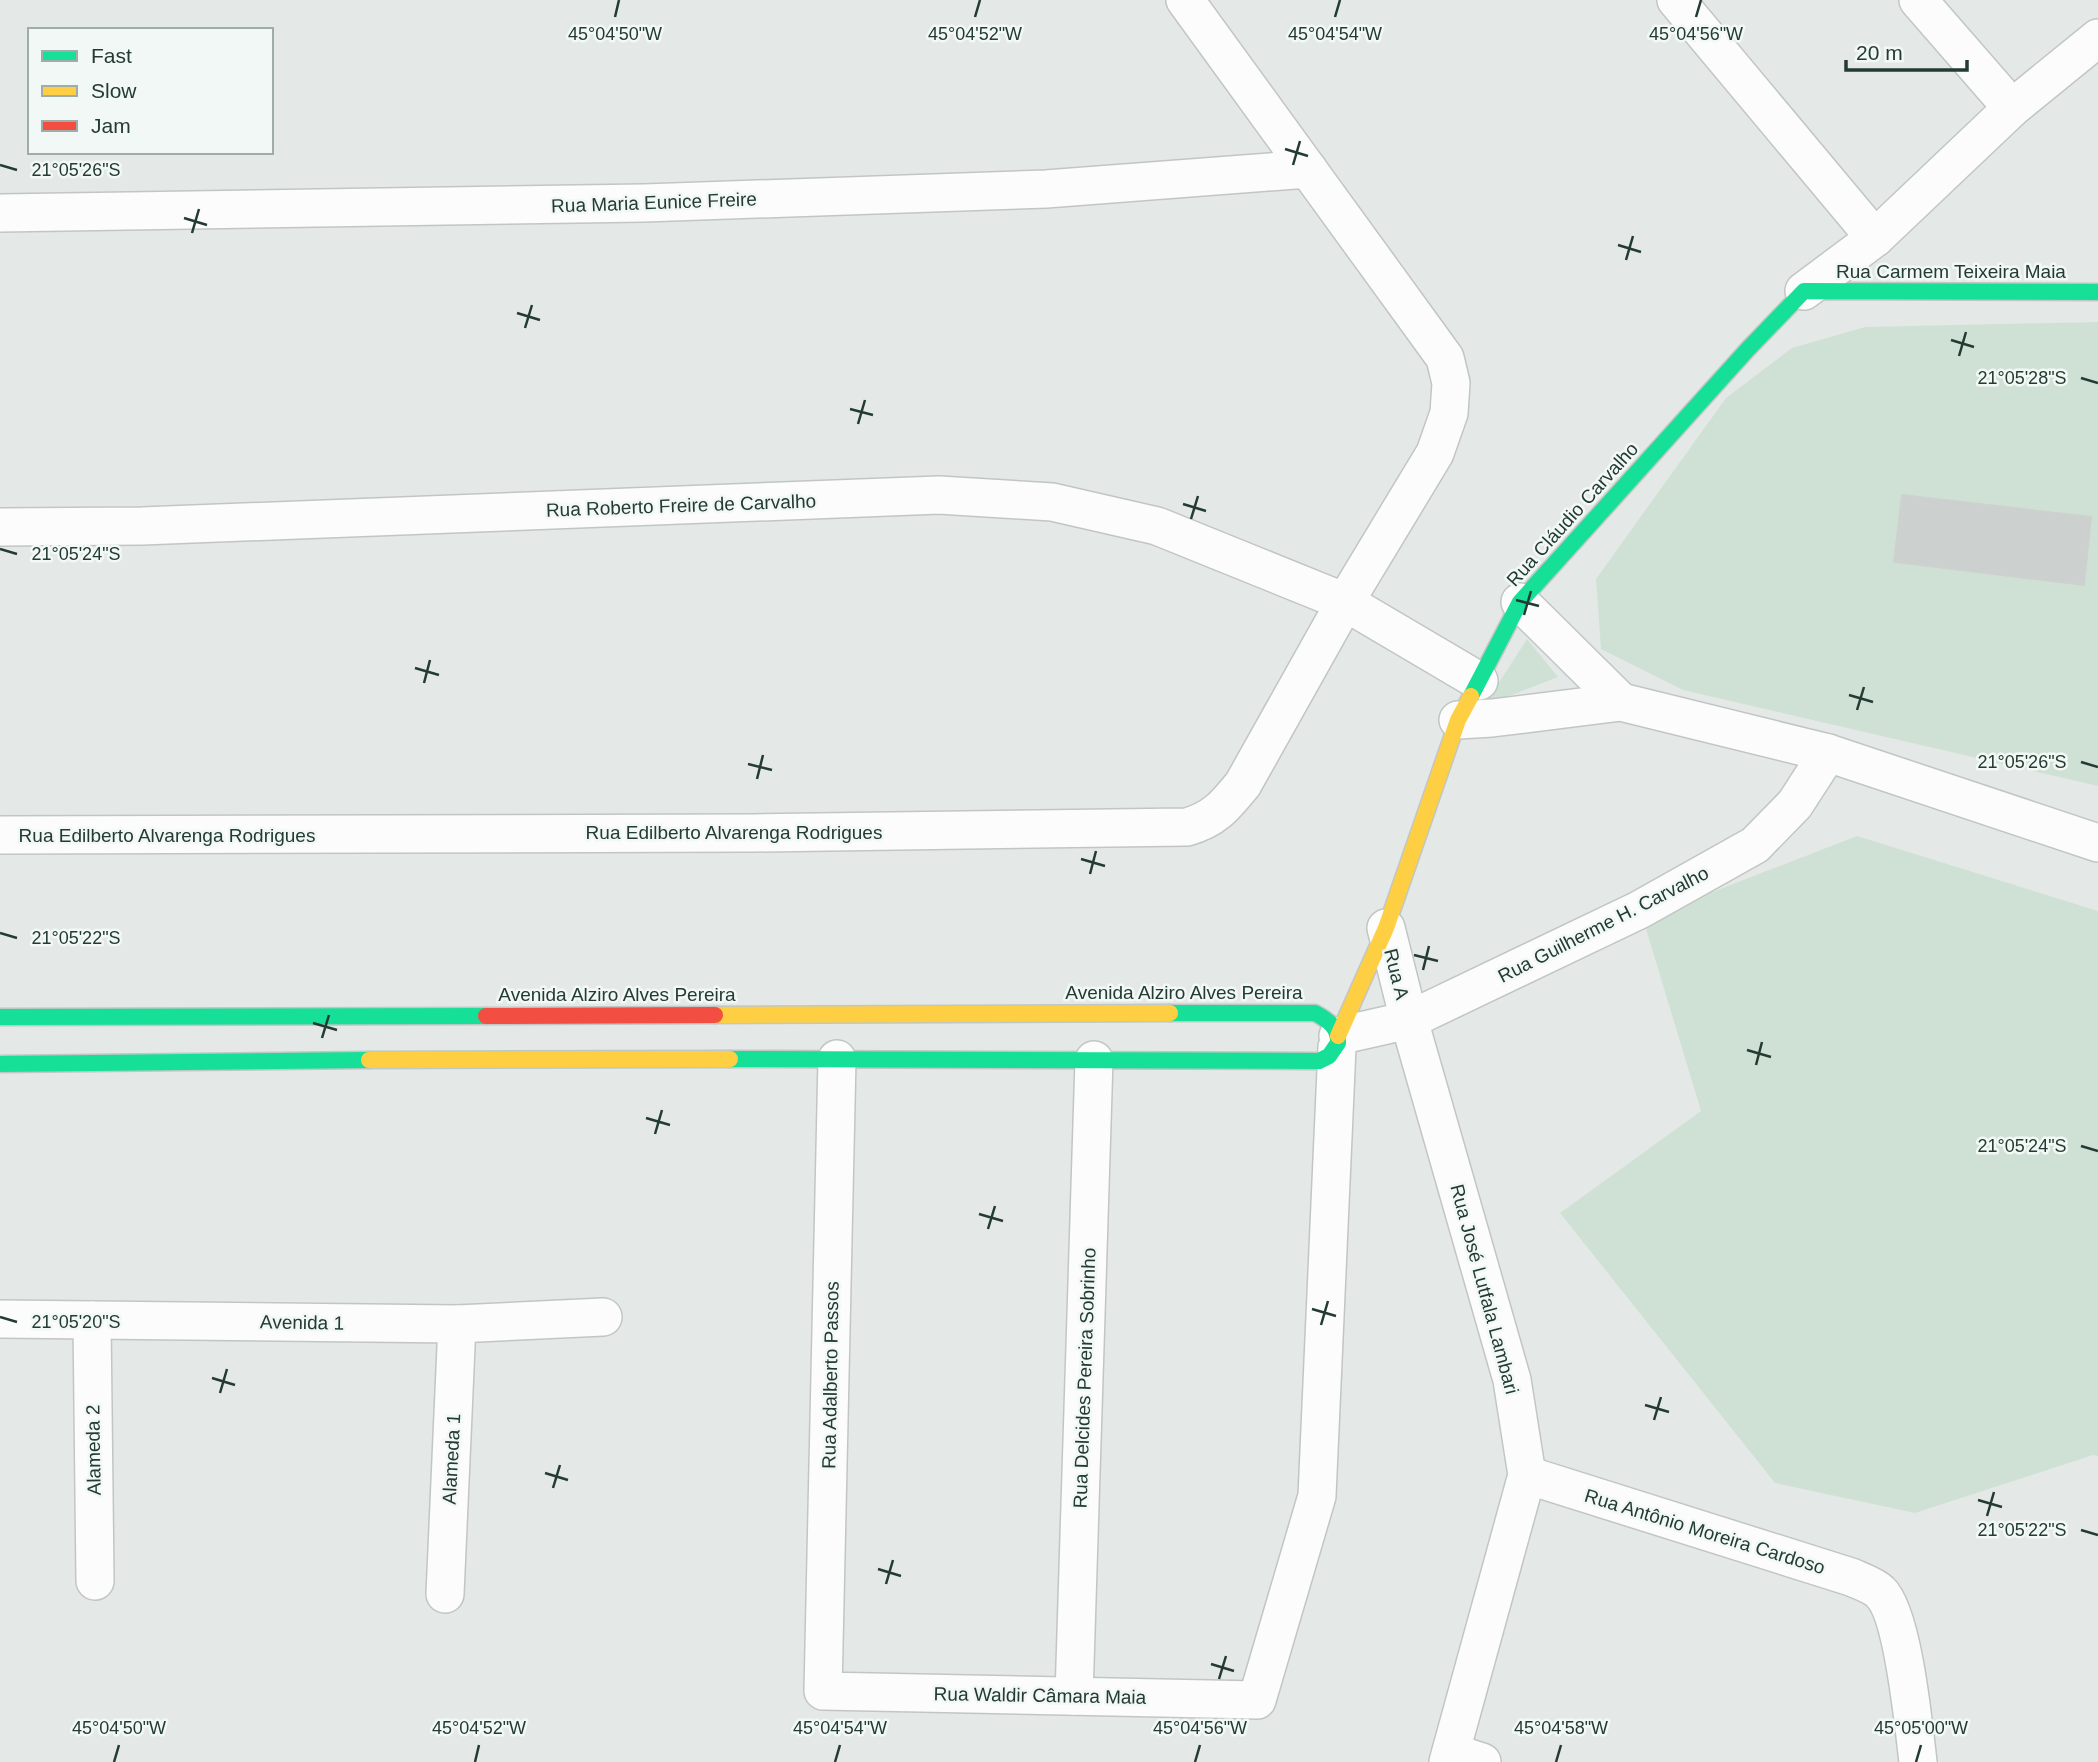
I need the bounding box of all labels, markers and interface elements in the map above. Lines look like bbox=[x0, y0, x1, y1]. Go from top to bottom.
text: 45°04'50"W bbox=[568, 24, 662, 44]
text: 45°04'52"W bbox=[928, 24, 1022, 44]
text: 45°04'54"W bbox=[1288, 24, 1382, 44]
text: 45°04'56"W bbox=[1649, 24, 1743, 44]
legend bbox=[28, 28, 273, 154]
scale bar bbox=[1846, 28, 1967, 72]
text: 20 m bbox=[1856, 41, 1903, 64]
text: Fast bbox=[91, 44, 132, 67]
text: Slow bbox=[91, 79, 137, 102]
text: Jam bbox=[91, 114, 131, 137]
text: 21°05'26"S bbox=[31, 160, 121, 180]
street label: Rua Maria Eunice Freire bbox=[551, 188, 757, 217]
street label: Rua Carmem Teixeira Maia bbox=[1836, 261, 2066, 282]
text: 21°05'28"S bbox=[1977, 368, 2067, 388]
street label: Rua Cláudio Carvalho bbox=[1502, 438, 1642, 590]
street label: Rua Roberto Freire de Carvalho bbox=[546, 490, 816, 521]
text: 21°05'24"S bbox=[31, 544, 121, 564]
text: 21°05'26"S bbox=[1977, 752, 2067, 772]
street label: Rua Edilberto Alvarenga Rodrigues bbox=[586, 822, 882, 843]
street label: Rua Edilberto Alvarenga Rodrigues bbox=[19, 825, 315, 846]
street label: Rua Guilherme H. Carvalho bbox=[1494, 862, 1712, 987]
text: 21°05'22"S bbox=[31, 928, 121, 948]
street label: Rua A bbox=[1380, 946, 1413, 1002]
street label: Avenida Alziro Alves Pereira bbox=[1065, 982, 1303, 1003]
street label: Avenida Alziro Alves Pereira bbox=[498, 984, 736, 1005]
text: 21°05'24"S bbox=[1977, 1136, 2067, 1156]
street label: Rua José Lutfala Lambari bbox=[1446, 1182, 1523, 1396]
street label: Rua Delcides Pereira Sobrinho bbox=[1069, 1247, 1100, 1509]
street label: Rua Adalberto Passos bbox=[818, 1281, 843, 1469]
street label: Avenida 1 bbox=[260, 1311, 344, 1334]
text: 21°05'20"S bbox=[31, 1312, 121, 1332]
street label: Alameda 2 bbox=[82, 1404, 105, 1496]
street label: Alameda 1 bbox=[439, 1413, 464, 1505]
street label: Rua Antônio Moreira Cardoso bbox=[1582, 1485, 1828, 1578]
text: 21°05'22"S bbox=[1977, 1520, 2067, 1540]
street label: Rua Waldir Câmara Maia bbox=[934, 1683, 1147, 1708]
text: 45°04'50"W bbox=[72, 1718, 166, 1738]
text: 45°04'52"W bbox=[432, 1718, 526, 1738]
text: 45°04'54"W bbox=[793, 1718, 887, 1738]
text: 45°04'56"W bbox=[1153, 1718, 1247, 1738]
text: 45°04'58"W bbox=[1514, 1718, 1608, 1738]
text: 45°05'00"W bbox=[1874, 1718, 1968, 1738]

